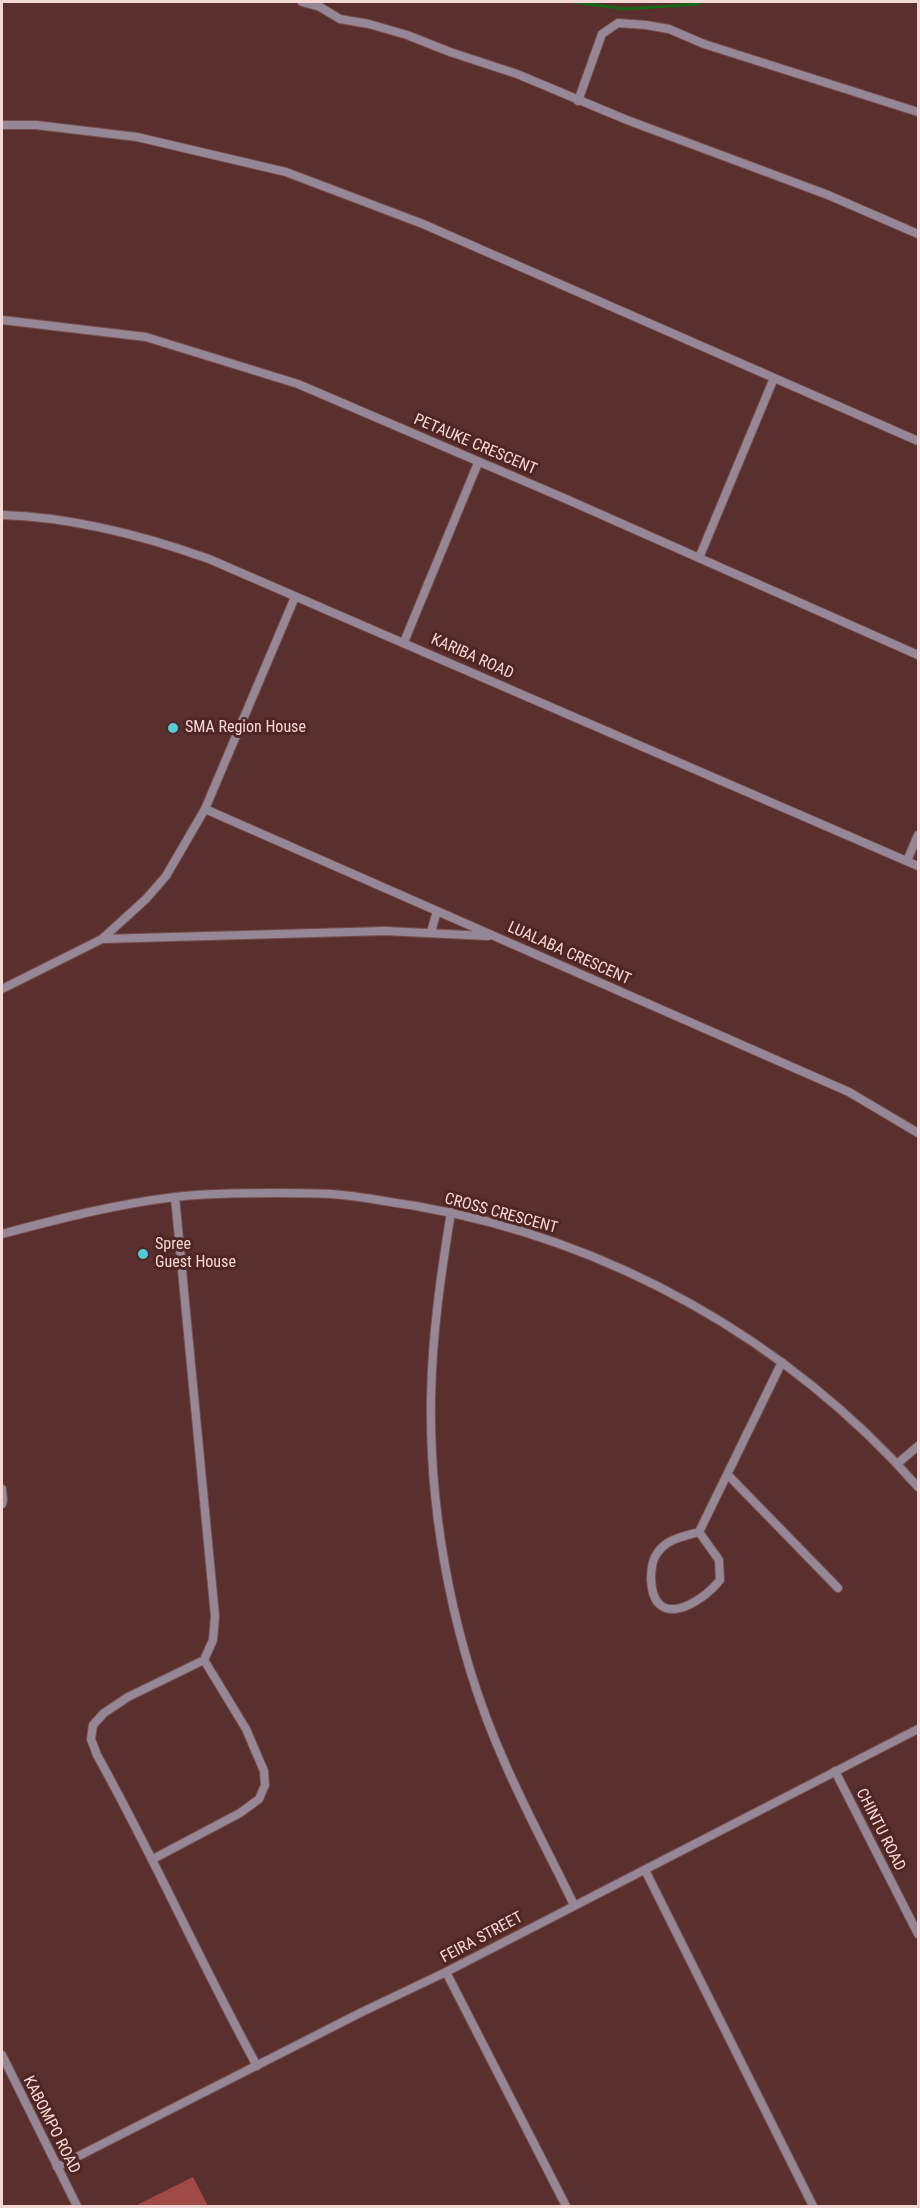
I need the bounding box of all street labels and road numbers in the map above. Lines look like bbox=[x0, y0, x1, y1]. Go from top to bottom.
street label: PETAUKE CRESCENT bbox=[411, 410, 539, 480]
street label: KARIBA ROAD bbox=[428, 630, 516, 684]
street label: LUALABA CRESCENT bbox=[504, 918, 634, 990]
street label: CROSS CRESCENT bbox=[442, 1190, 560, 1238]
street label: CHINTU ROAD bbox=[851, 1786, 909, 1874]
street label: FEIRA STREET bbox=[438, 1908, 526, 1968]
street label: KABOMPO ROAD bbox=[18, 2073, 84, 2177]

